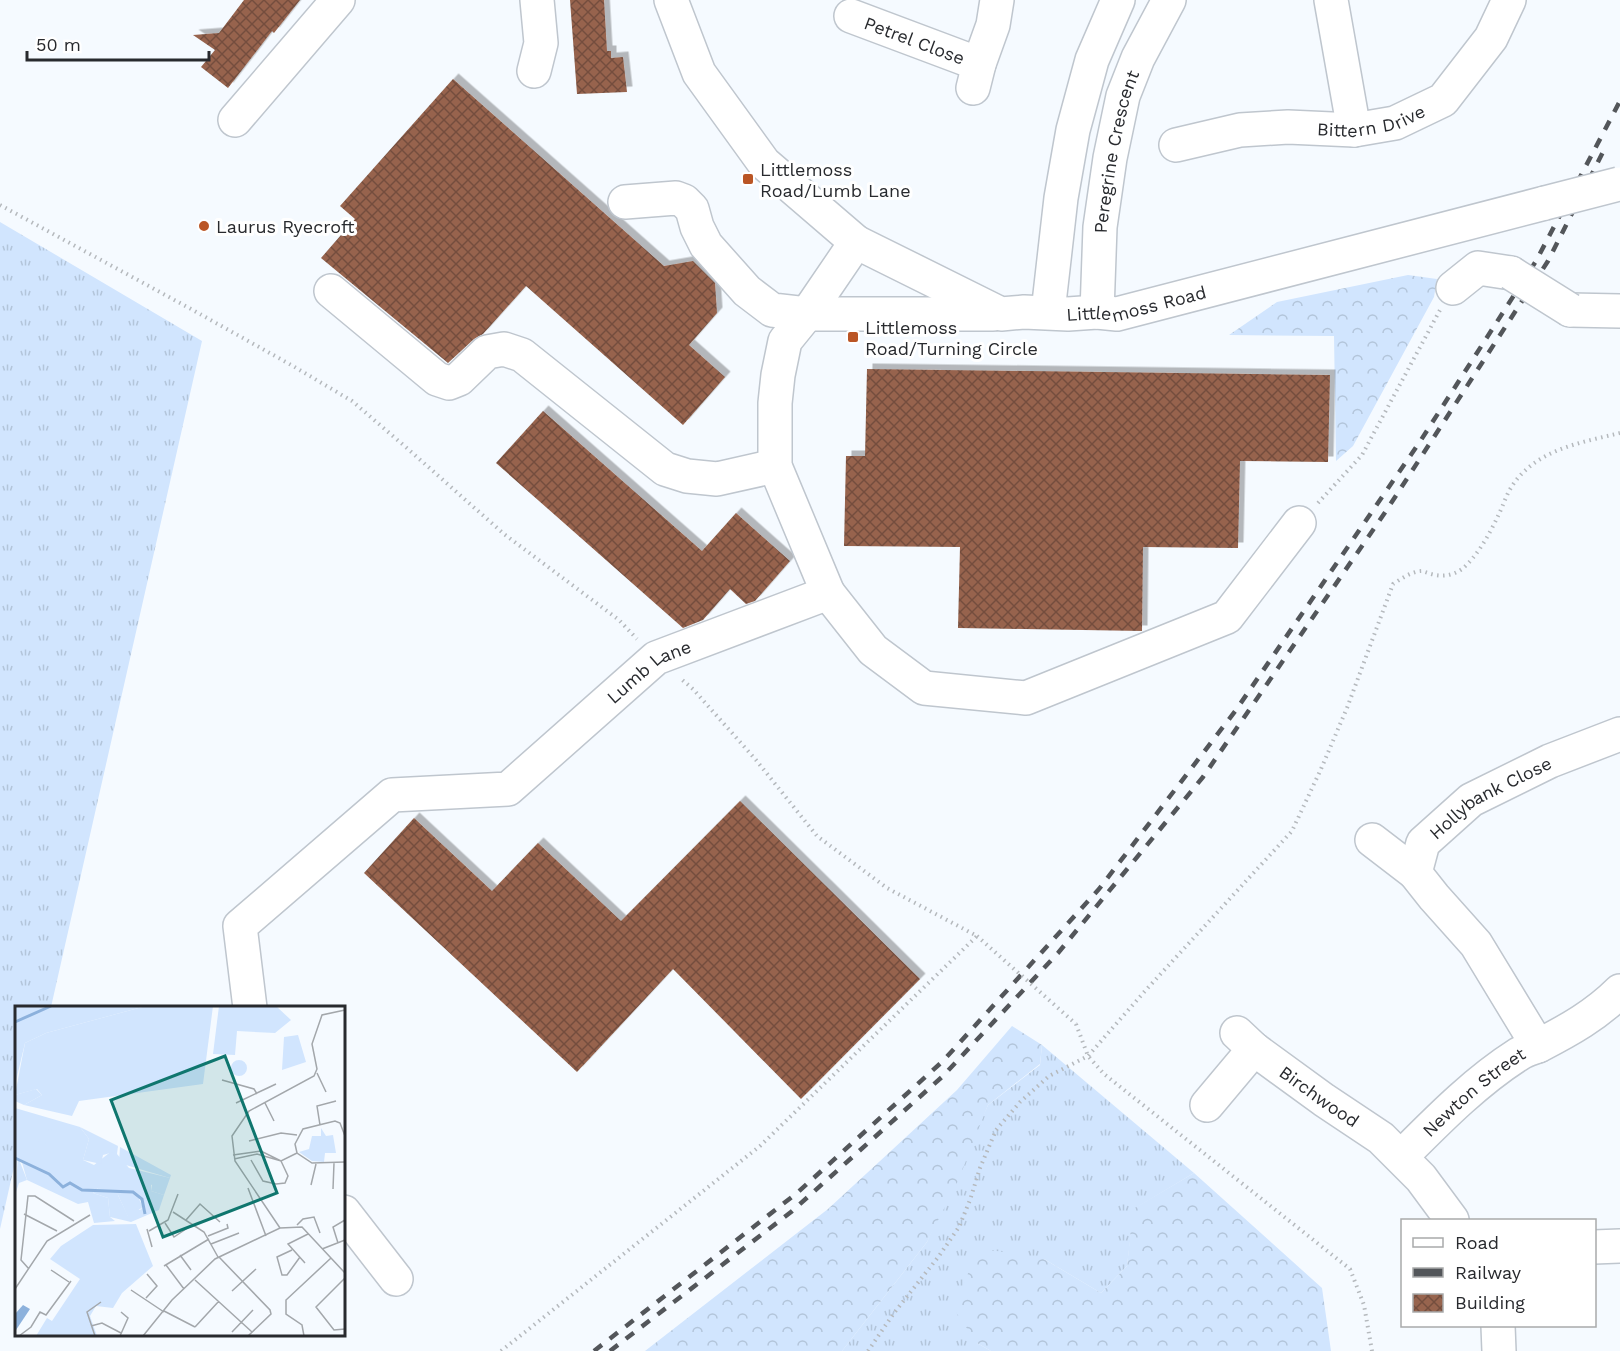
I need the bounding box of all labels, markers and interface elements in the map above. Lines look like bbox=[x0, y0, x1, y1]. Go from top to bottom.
street label: Petrel Close bbox=[862, 12, 968, 68]
scale bar bbox=[27, 24, 208, 62]
text: 50 m bbox=[36, 34, 81, 55]
street label: Peregrine Crescent bbox=[1089, 67, 1143, 234]
street label: Bittern Drive bbox=[1316, 100, 1428, 141]
place label: Littlemoss Road/Lumb Lane bbox=[760, 159, 911, 201]
marker: Littlemoss Road/Lumb Lane bbox=[741, 172, 755, 186]
place label: Laurus Ryecroft bbox=[216, 216, 355, 237]
marker: Laurus Ryecroft bbox=[197, 219, 211, 233]
street label: Littlemoss Road bbox=[1066, 281, 1208, 326]
place label: Littlemoss Road/Turning Circle bbox=[865, 317, 1038, 359]
marker: Littlemoss Road/Turning Circle bbox=[846, 330, 860, 344]
street label: Lumb Lane bbox=[602, 635, 694, 707]
street label: Hollybank Close bbox=[1425, 752, 1555, 843]
inset map bbox=[15, 1006, 345, 1336]
street label: Newton Street bbox=[1418, 1042, 1529, 1141]
street label: Birchwood bbox=[1276, 1061, 1363, 1131]
legend bbox=[1401, 1219, 1596, 1327]
text: Road bbox=[1455, 1232, 1499, 1253]
text: Railway bbox=[1455, 1262, 1522, 1283]
text: Building bbox=[1455, 1292, 1525, 1313]

